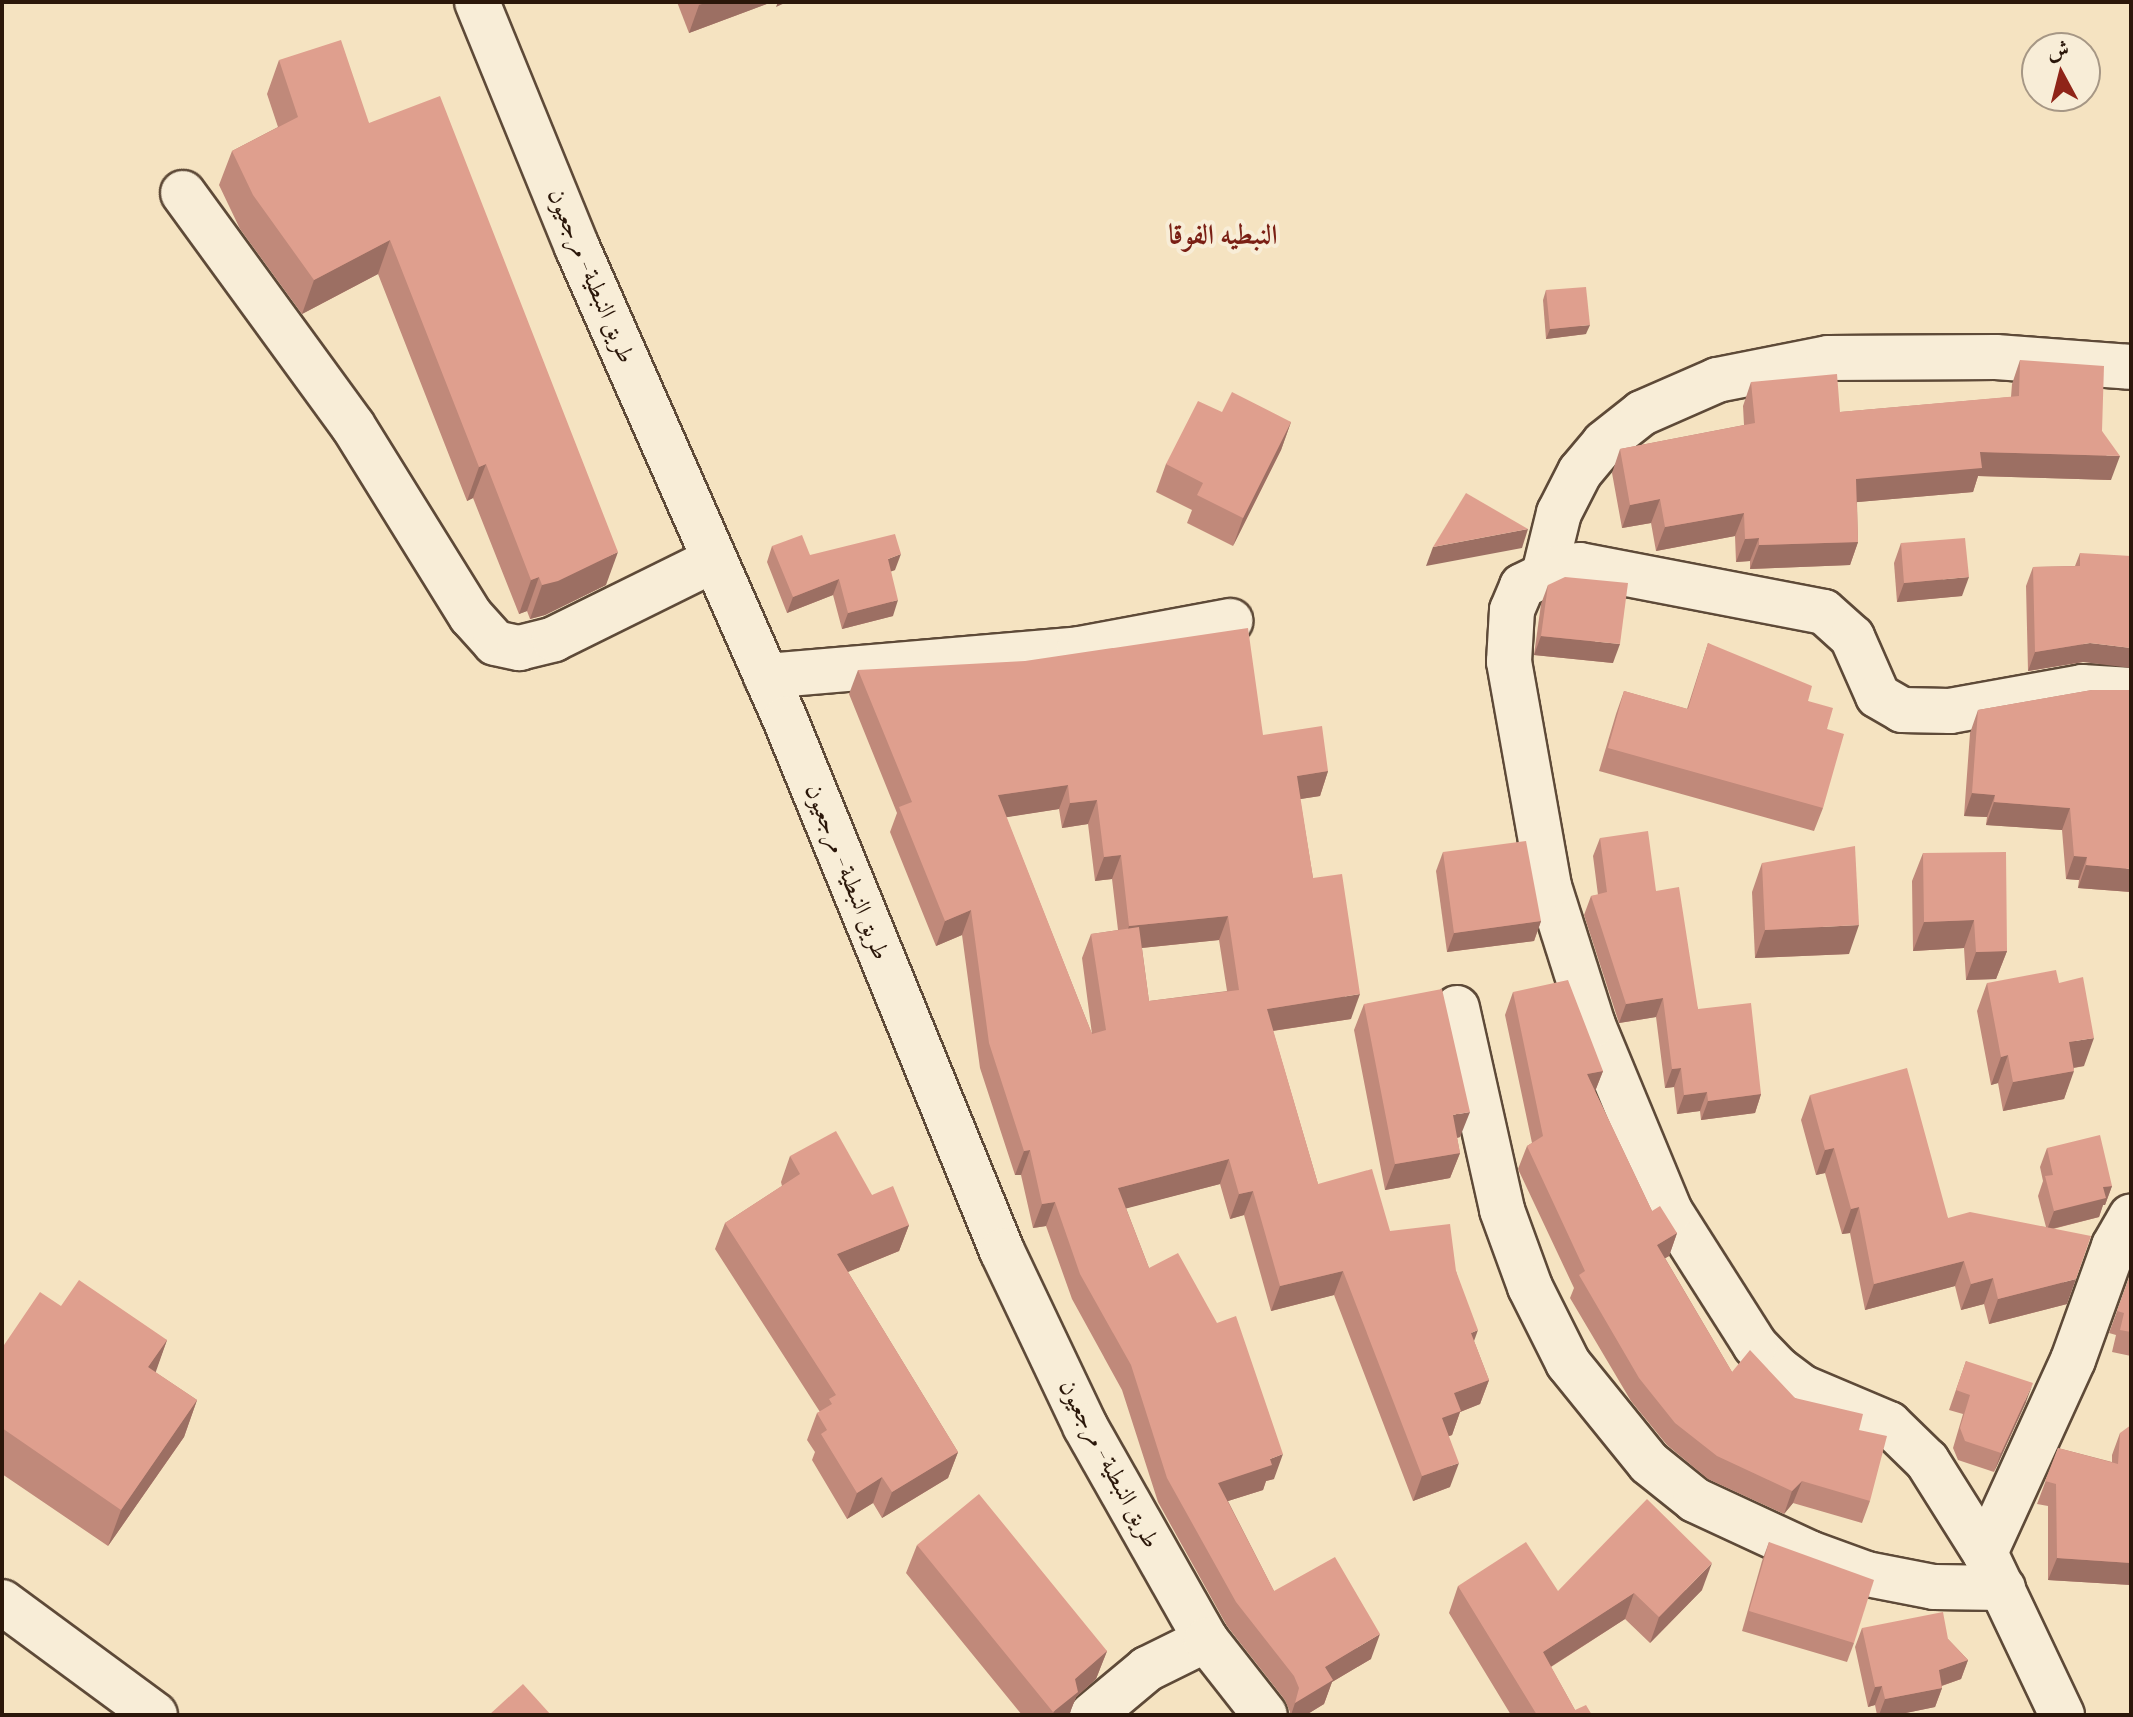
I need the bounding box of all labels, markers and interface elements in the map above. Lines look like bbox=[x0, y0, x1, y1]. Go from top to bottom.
north arrow bbox=[2021, 32, 2101, 112]
text: ش bbox=[2046, 36, 2071, 64]
street label: طريق النبطية - مرجعيون bbox=[541, 184, 641, 368]
district label: النبطيه الفوقا bbox=[1168, 218, 1278, 252]
street label: طريق النبطية - مرجعيون bbox=[799, 780, 895, 964]
street label: طريق النبطية - مرجعيون bbox=[1052, 1375, 1166, 1553]

